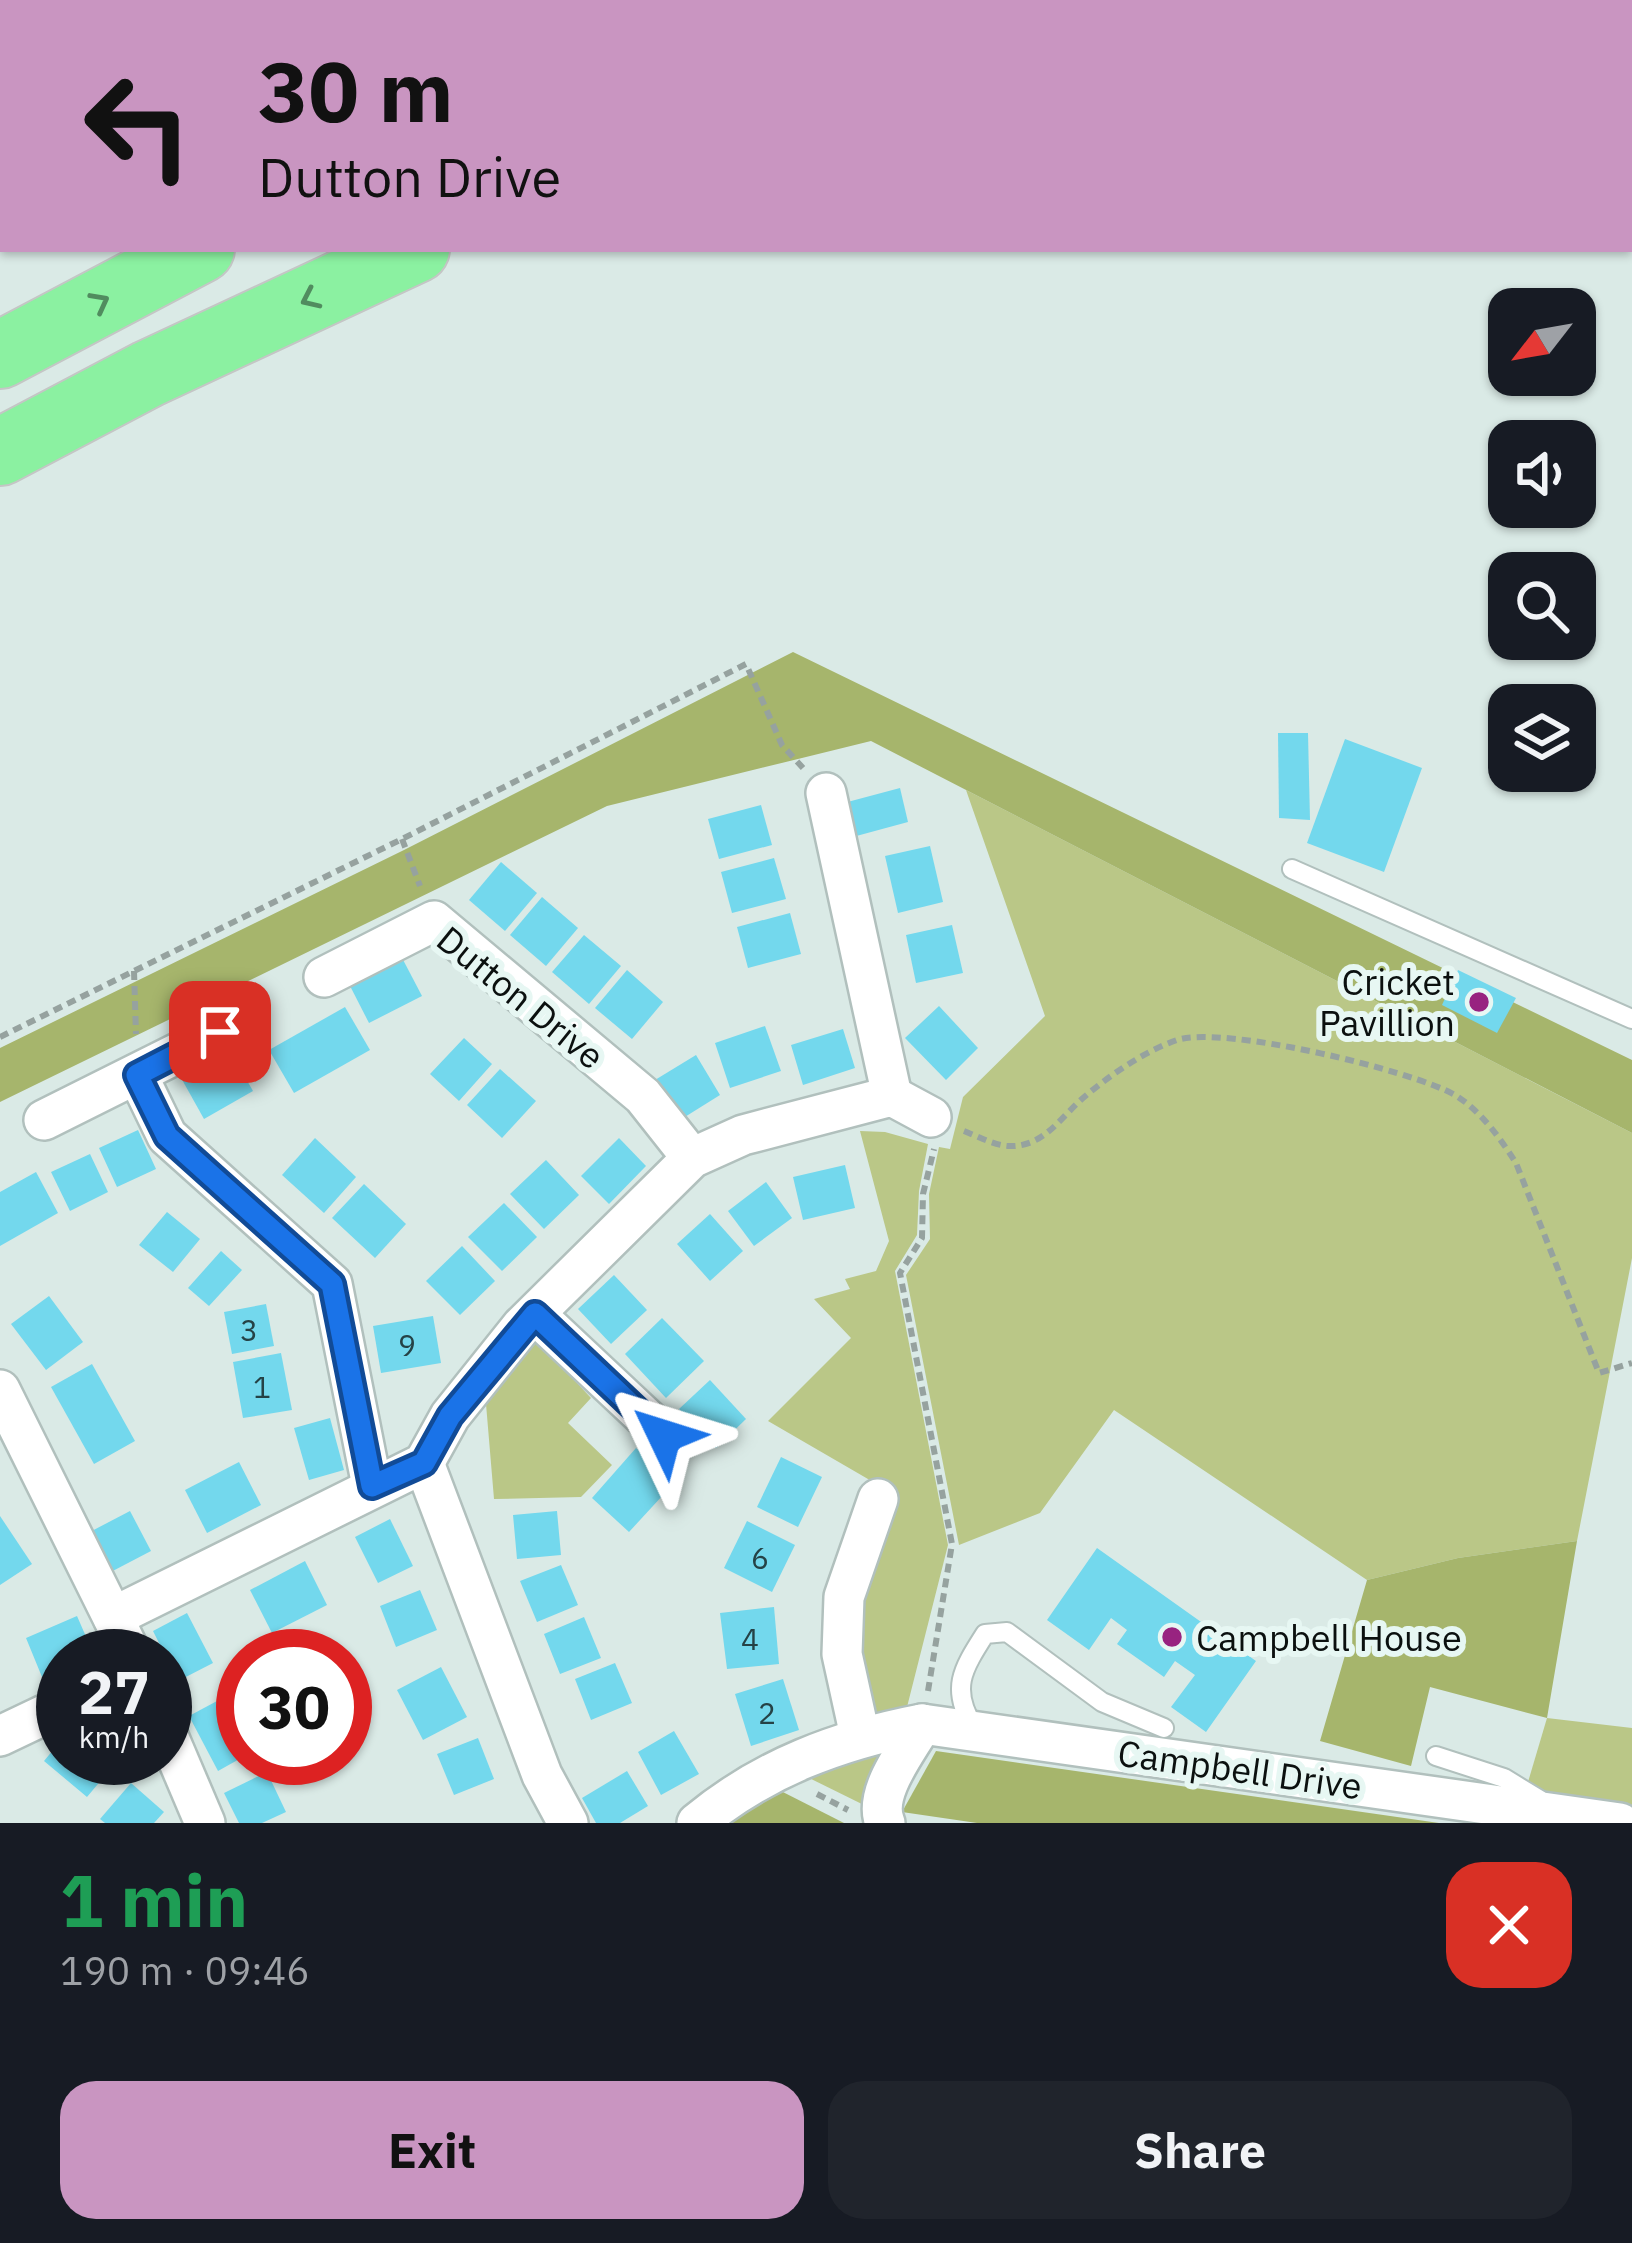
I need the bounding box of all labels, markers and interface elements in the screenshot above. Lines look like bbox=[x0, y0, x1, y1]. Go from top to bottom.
text: 30 m bbox=[258, 36, 454, 145]
icon: left bbox=[60, 48, 216, 204]
text: Dutton Drive bbox=[258, 142, 561, 212]
one-way arrow bbox=[301, 284, 322, 308]
north arrow bbox=[1488, 288, 1596, 396]
map controls bbox=[1488, 288, 1596, 792]
one-way arrow bbox=[88, 293, 109, 316]
button: sound bbox=[1488, 420, 1596, 528]
button: search bbox=[1488, 552, 1596, 660]
button: layers bbox=[1488, 684, 1596, 792]
street label: Dutton Drive bbox=[428, 915, 614, 1079]
place label: Cricket Pavillion bbox=[1319, 958, 1455, 1046]
pin bbox=[169, 981, 271, 1083]
marker: Cricket Pavillion bbox=[1466, 989, 1492, 1015]
icon: arrive bbox=[187, 999, 253, 1065]
house number: 3 bbox=[240, 1310, 258, 1349]
house number: 9 bbox=[398, 1325, 416, 1364]
house number: 1 bbox=[253, 1367, 271, 1406]
position arrow bbox=[601, 1373, 727, 1499]
house number: 6 bbox=[751, 1538, 769, 1577]
place label: Campbell House bbox=[1196, 1614, 1462, 1661]
house number: 4 bbox=[741, 1619, 759, 1658]
marker: Campbell House bbox=[1159, 1624, 1185, 1650]
speed limit sign: 30 bbox=[216, 1629, 372, 1785]
text: 27 bbox=[78, 1652, 150, 1731]
house number: 2 bbox=[758, 1693, 776, 1732]
text: km/h bbox=[79, 1717, 149, 1756]
street label: Campbell Drive bbox=[1115, 1729, 1365, 1809]
text: 1 min bbox=[60, 1853, 248, 1947]
button: close bbox=[1446, 1862, 1572, 1988]
text: 190 m · 09:46 bbox=[60, 1945, 310, 1996]
button: Exit bbox=[60, 2081, 804, 2219]
button: Share bbox=[828, 2081, 1572, 2219]

